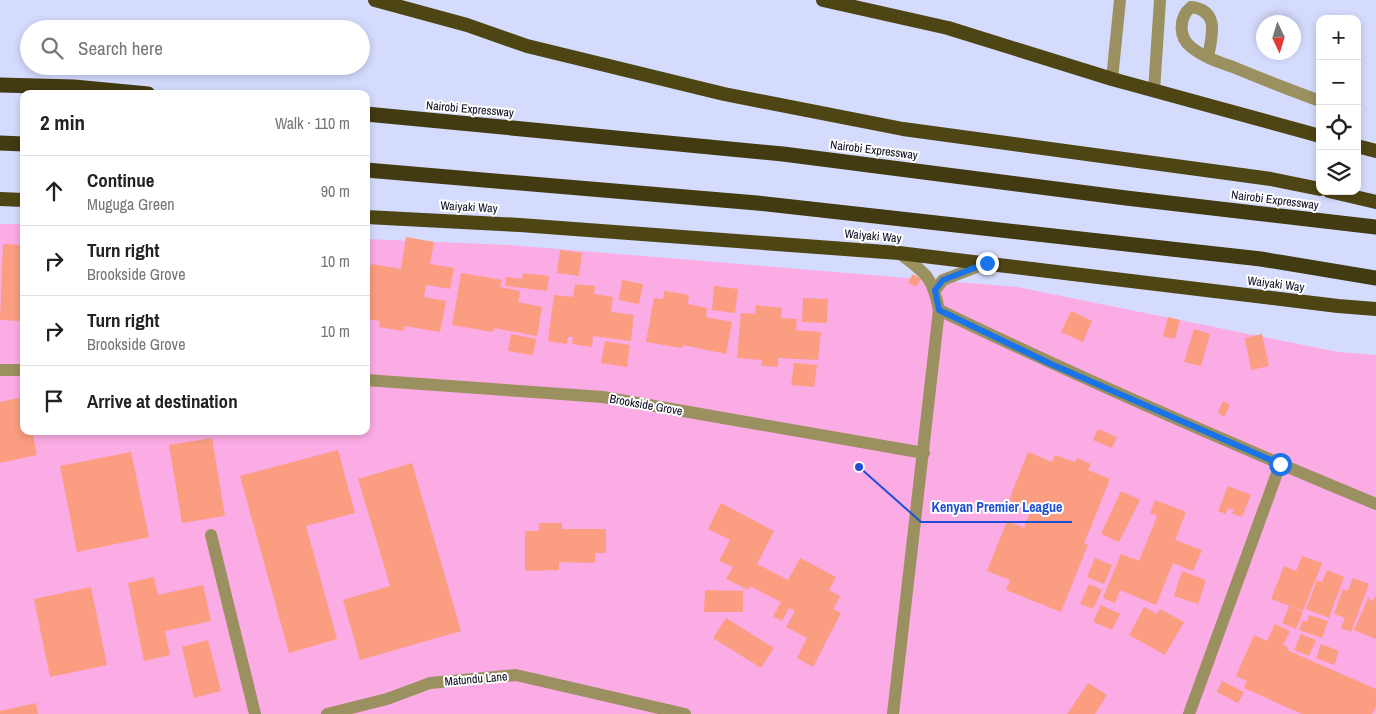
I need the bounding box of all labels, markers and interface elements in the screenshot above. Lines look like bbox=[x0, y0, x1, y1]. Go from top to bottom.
north arrow bbox=[1256, 15, 1301, 60]
map controls bbox=[1316, 15, 1361, 195]
button: + bbox=[1316, 15, 1361, 60]
search box bbox=[20, 20, 370, 75]
icon: search bbox=[38, 34, 66, 62]
text: Search here bbox=[78, 35, 163, 61]
button: − bbox=[1316, 60, 1361, 105]
street label: Nairobi Expressway bbox=[425, 97, 515, 121]
button: locate bbox=[1316, 105, 1361, 150]
text: 2 min bbox=[40, 108, 85, 137]
text: Walk · 110 m bbox=[275, 112, 350, 134]
street label: Nairobi Expressway bbox=[829, 137, 919, 163]
button: layers bbox=[1316, 150, 1361, 195]
text: Continue bbox=[87, 167, 155, 193]
icon: ahead bbox=[40, 177, 68, 205]
text: 90 m bbox=[321, 180, 350, 202]
street label: Nairobi Expressway bbox=[1230, 187, 1320, 213]
text: Muguga Green bbox=[87, 193, 175, 215]
street label: Waiyaki Way bbox=[440, 198, 498, 216]
street label: Waiyaki Way bbox=[844, 226, 902, 246]
text: Turn right bbox=[87, 237, 159, 263]
icon: right bbox=[40, 247, 68, 275]
text: 10 m bbox=[321, 250, 350, 272]
route end bbox=[976, 252, 999, 275]
text: Brookside Grove bbox=[87, 263, 185, 285]
street label: Waiyaki Way bbox=[1247, 273, 1305, 295]
text: Turn right bbox=[87, 307, 159, 333]
icon: right bbox=[40, 317, 68, 345]
text: 10 m bbox=[321, 320, 350, 342]
text: Brookside Grove bbox=[87, 333, 185, 355]
icon: arrive bbox=[40, 387, 68, 415]
text: Arrive at destination bbox=[87, 388, 238, 414]
street label: Brookside Grove bbox=[608, 391, 684, 419]
route start bbox=[1269, 453, 1292, 476]
callout: Kenyan Premier League bbox=[921, 493, 1072, 522]
text: Kenyan Premier League bbox=[932, 498, 1062, 516]
street label: Matundu Lane bbox=[444, 668, 508, 690]

